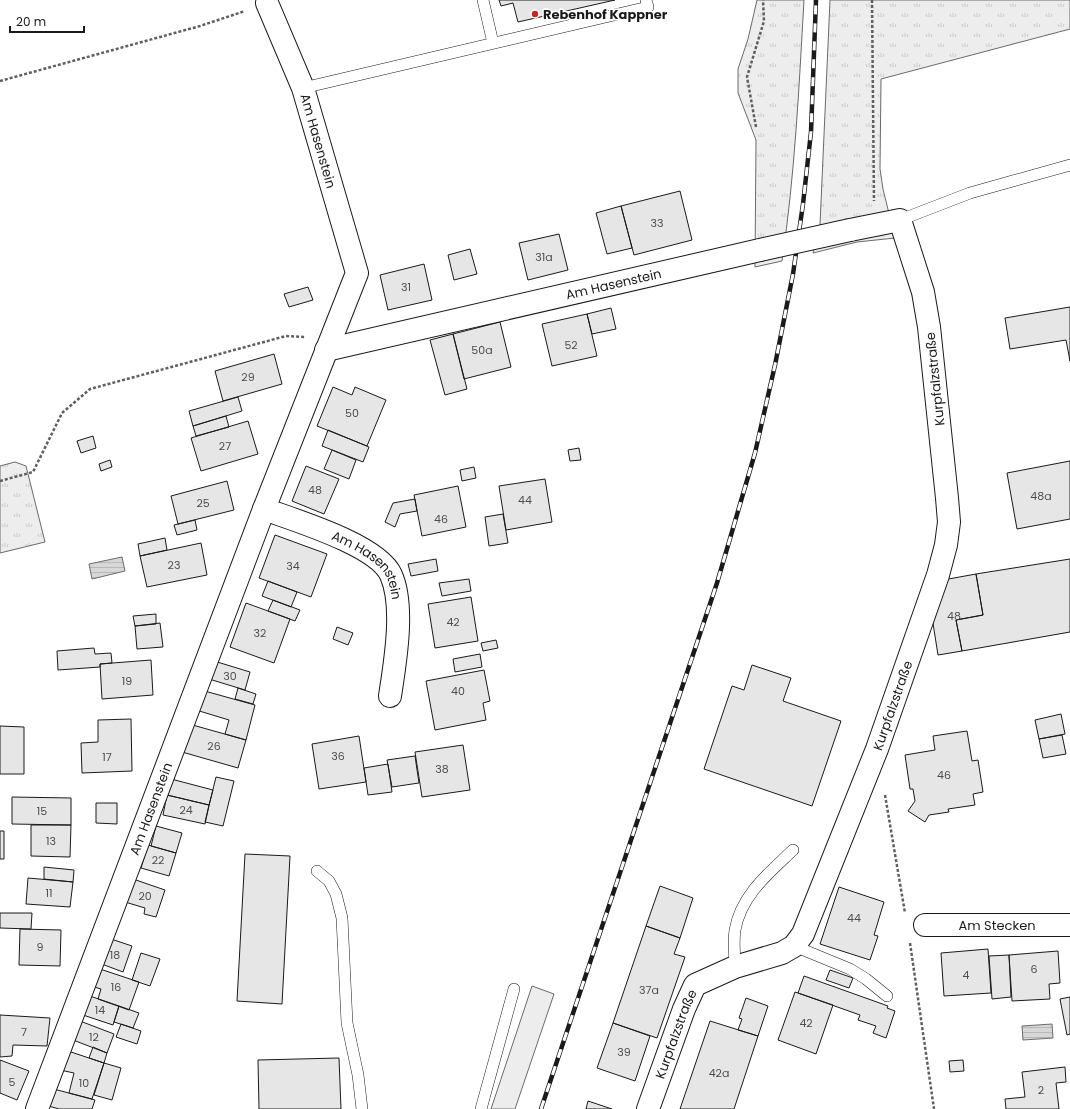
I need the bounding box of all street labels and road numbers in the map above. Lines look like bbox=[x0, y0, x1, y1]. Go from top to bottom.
street label: Am Hasenstein bbox=[295, 91, 341, 191]
street label: Am Hasenstein bbox=[564, 264, 663, 304]
street label: Kurpfalzstraße bbox=[921, 331, 949, 427]
street label: Am Hasenstein bbox=[329, 526, 407, 601]
street label: Kurpfalzstraße bbox=[868, 658, 917, 753]
street label: Am Hasenstein bbox=[124, 760, 177, 858]
street label: Am Stecken bbox=[958, 916, 1036, 935]
street label: Kurpfalzstraße bbox=[650, 986, 701, 1081]

